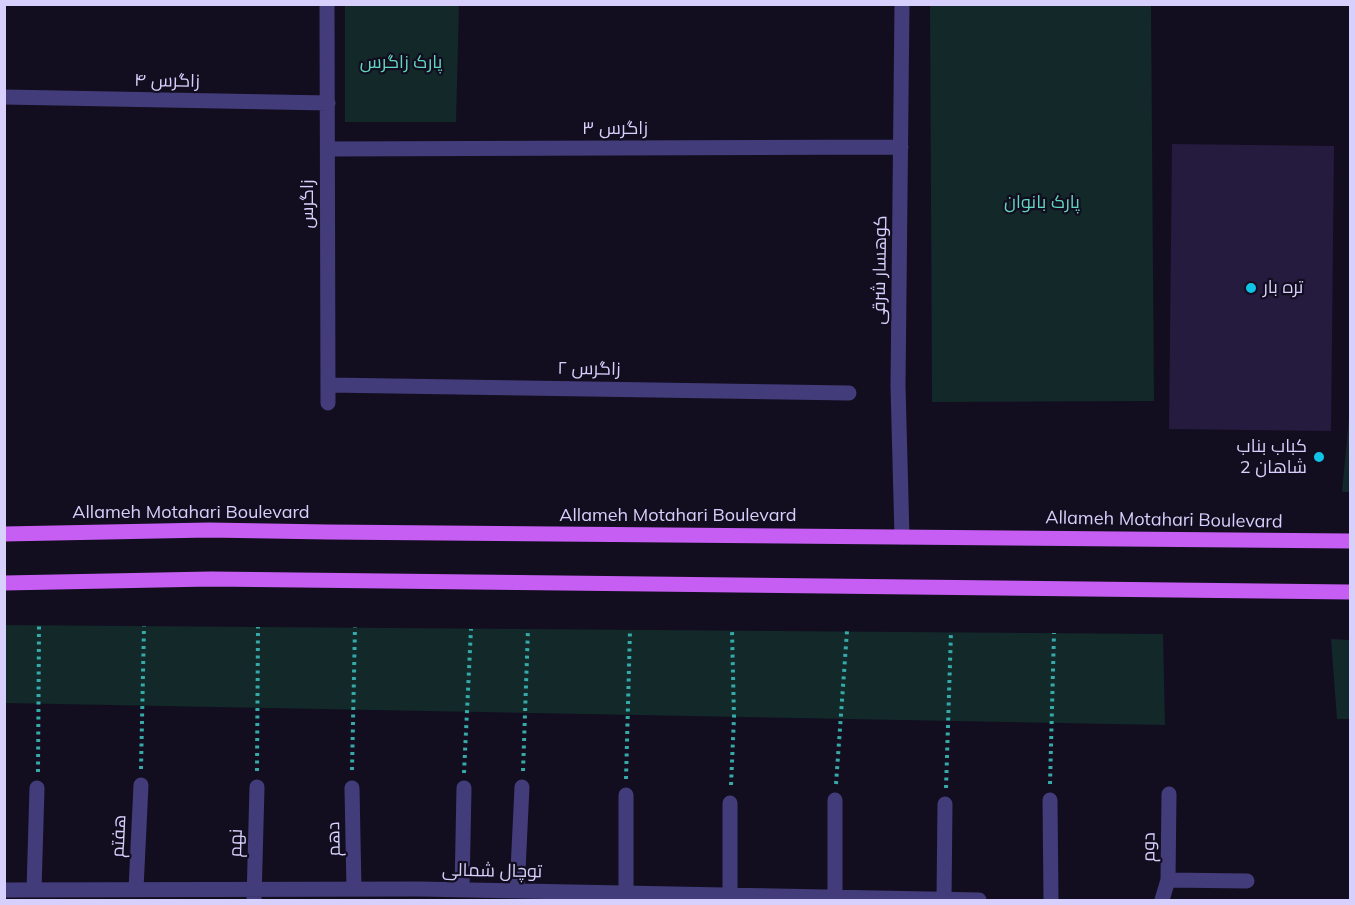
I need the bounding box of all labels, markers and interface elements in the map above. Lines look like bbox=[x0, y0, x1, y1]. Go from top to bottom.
park label: پارک زاگرس bbox=[360, 52, 442, 74]
street label: زاگرس ۴ bbox=[134, 70, 200, 92]
street label: زاگرس ۳ bbox=[582, 118, 648, 140]
street label: زاگرس bbox=[297, 180, 319, 228]
park label: پارک بانوان bbox=[1004, 192, 1080, 214]
street label: کوهسار شرقی bbox=[868, 215, 892, 325]
place label: تره بار bbox=[1263, 277, 1303, 299]
marker: تره بار bbox=[1244, 281, 1258, 295]
street label: زاگرس ۲ bbox=[557, 358, 621, 380]
place label: کباب بناب شاهان 2 bbox=[1237, 436, 1307, 478]
marker: کباب بناب شاهان 2 bbox=[1312, 450, 1326, 464]
street label: Allameh Motahari Boulevard bbox=[72, 502, 310, 524]
street label: Allameh Motahari Boulevard bbox=[559, 505, 797, 527]
street label: Allameh Motahari Boulevard bbox=[1045, 507, 1283, 533]
street label: هفتم bbox=[107, 814, 131, 858]
street label: دهم bbox=[323, 821, 345, 857]
street label: نهم bbox=[225, 828, 247, 858]
street label: دوم bbox=[1138, 832, 1160, 862]
street label: توچال شمالی bbox=[442, 859, 542, 883]

